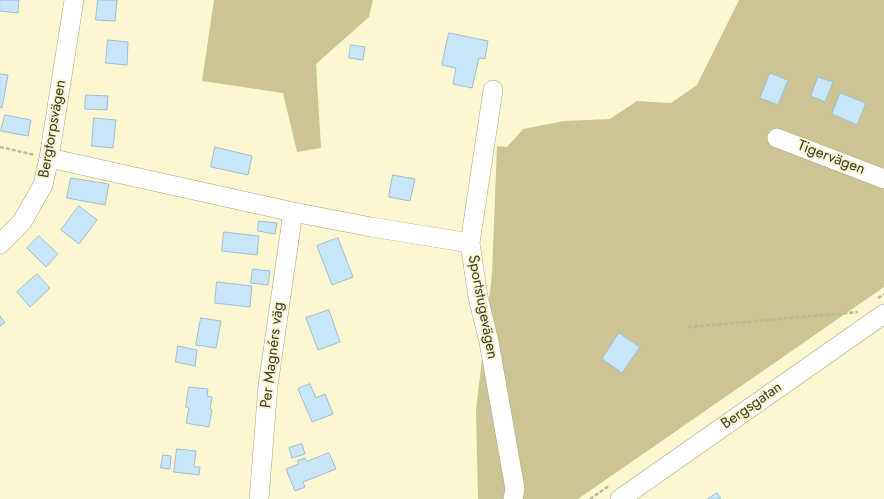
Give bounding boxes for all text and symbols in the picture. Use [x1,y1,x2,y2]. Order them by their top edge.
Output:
street label: Bergtorpsvägen [36,79,70,179]
street label: Tigervägen [795,137,867,179]
street label: Sportstugevägen [463,254,501,360]
street label: Per Magnérs väg [258,301,288,409]
street label: Bergsgatan [718,379,786,433]

